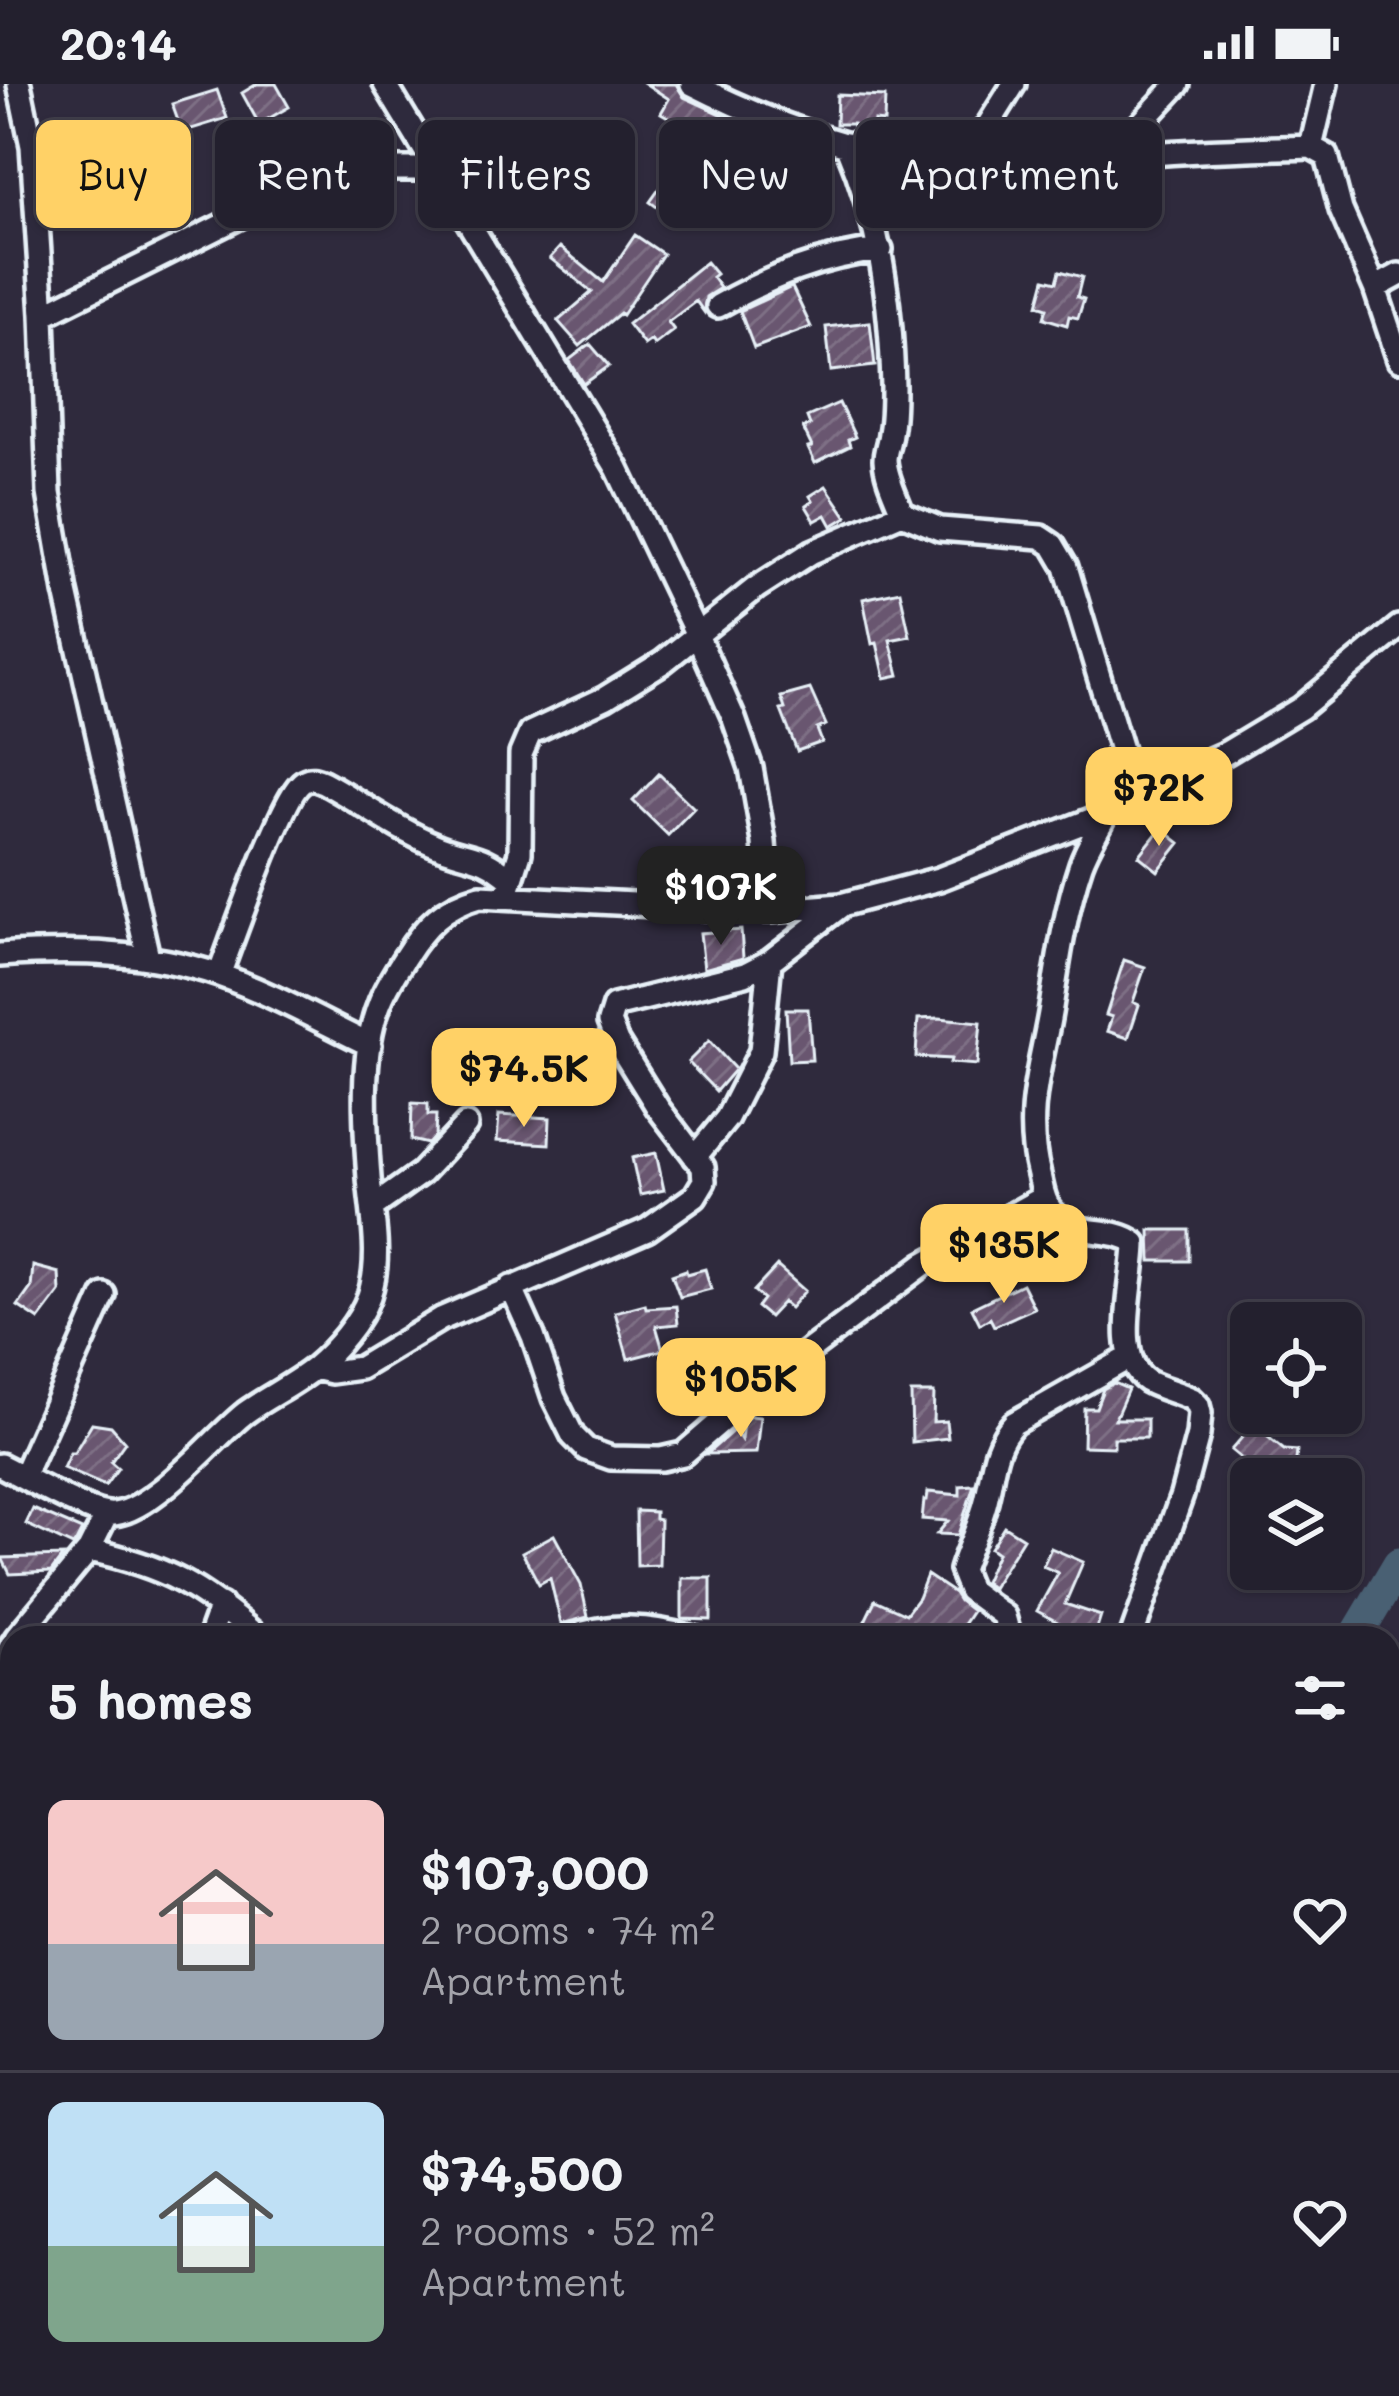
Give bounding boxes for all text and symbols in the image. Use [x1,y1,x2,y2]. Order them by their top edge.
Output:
text: 20:14 [60,13,177,71]
chip: Buy [36,120,191,228]
chip: Rent [215,120,394,228]
chip: Filters [418,120,635,228]
chip: New [659,120,832,228]
chip: Apartment [856,120,1162,228]
pin: $72K [1088,747,1230,849]
text: $72K [1112,760,1206,811]
pin: $107K [637,846,805,948]
text: $107K [664,859,778,910]
pin: $74.5K [426,1028,622,1130]
text: $74.5K [458,1041,590,1092]
pin: $135K [920,1204,1088,1306]
text: $135K [947,1217,1061,1268]
map controls [1230,1302,1362,1590]
button: locate [1230,1302,1362,1434]
pin: $105K [657,1338,825,1440]
text: $105K [684,1351,798,1402]
button: layers [1230,1458,1362,1590]
text: 5 homes [48,1665,253,1732]
icon: filters [1287,1665,1353,1731]
text: $107,000 [420,1836,649,1903]
icon: home [144,1848,288,1992]
icon: heart [1287,1887,1353,1953]
text: 2 rooms · 74 m² [420,1903,715,1954]
text: Apartment [420,1954,626,2005]
text: $74,500 [420,2137,623,2204]
icon: home [144,2150,288,2294]
icon: heart [1287,2189,1353,2255]
text: 2 rooms · 52 m² [420,2204,715,2255]
text: Apartment [420,2255,626,2306]

